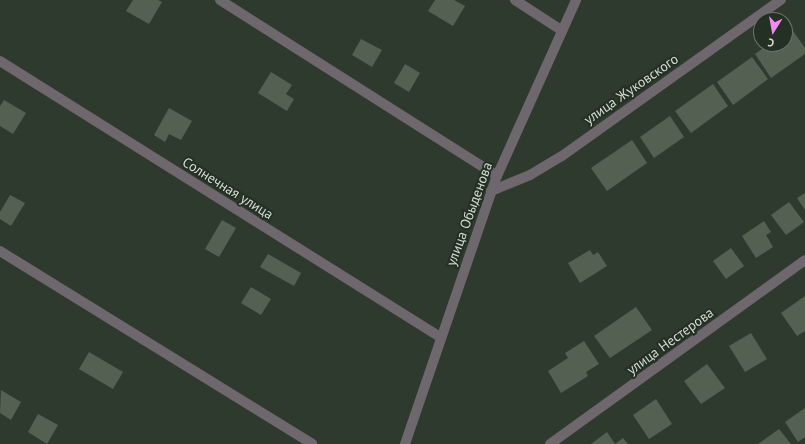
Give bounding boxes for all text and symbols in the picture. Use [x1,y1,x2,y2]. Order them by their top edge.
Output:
north arrow [753,12,793,52]
text: С [767,35,775,50]
street label: улица Жуковского [581,50,681,128]
street label: Солнечная улица [179,153,277,223]
street label: улица Обыденова [442,160,496,268]
street label: улица Нестерова [623,304,717,378]

